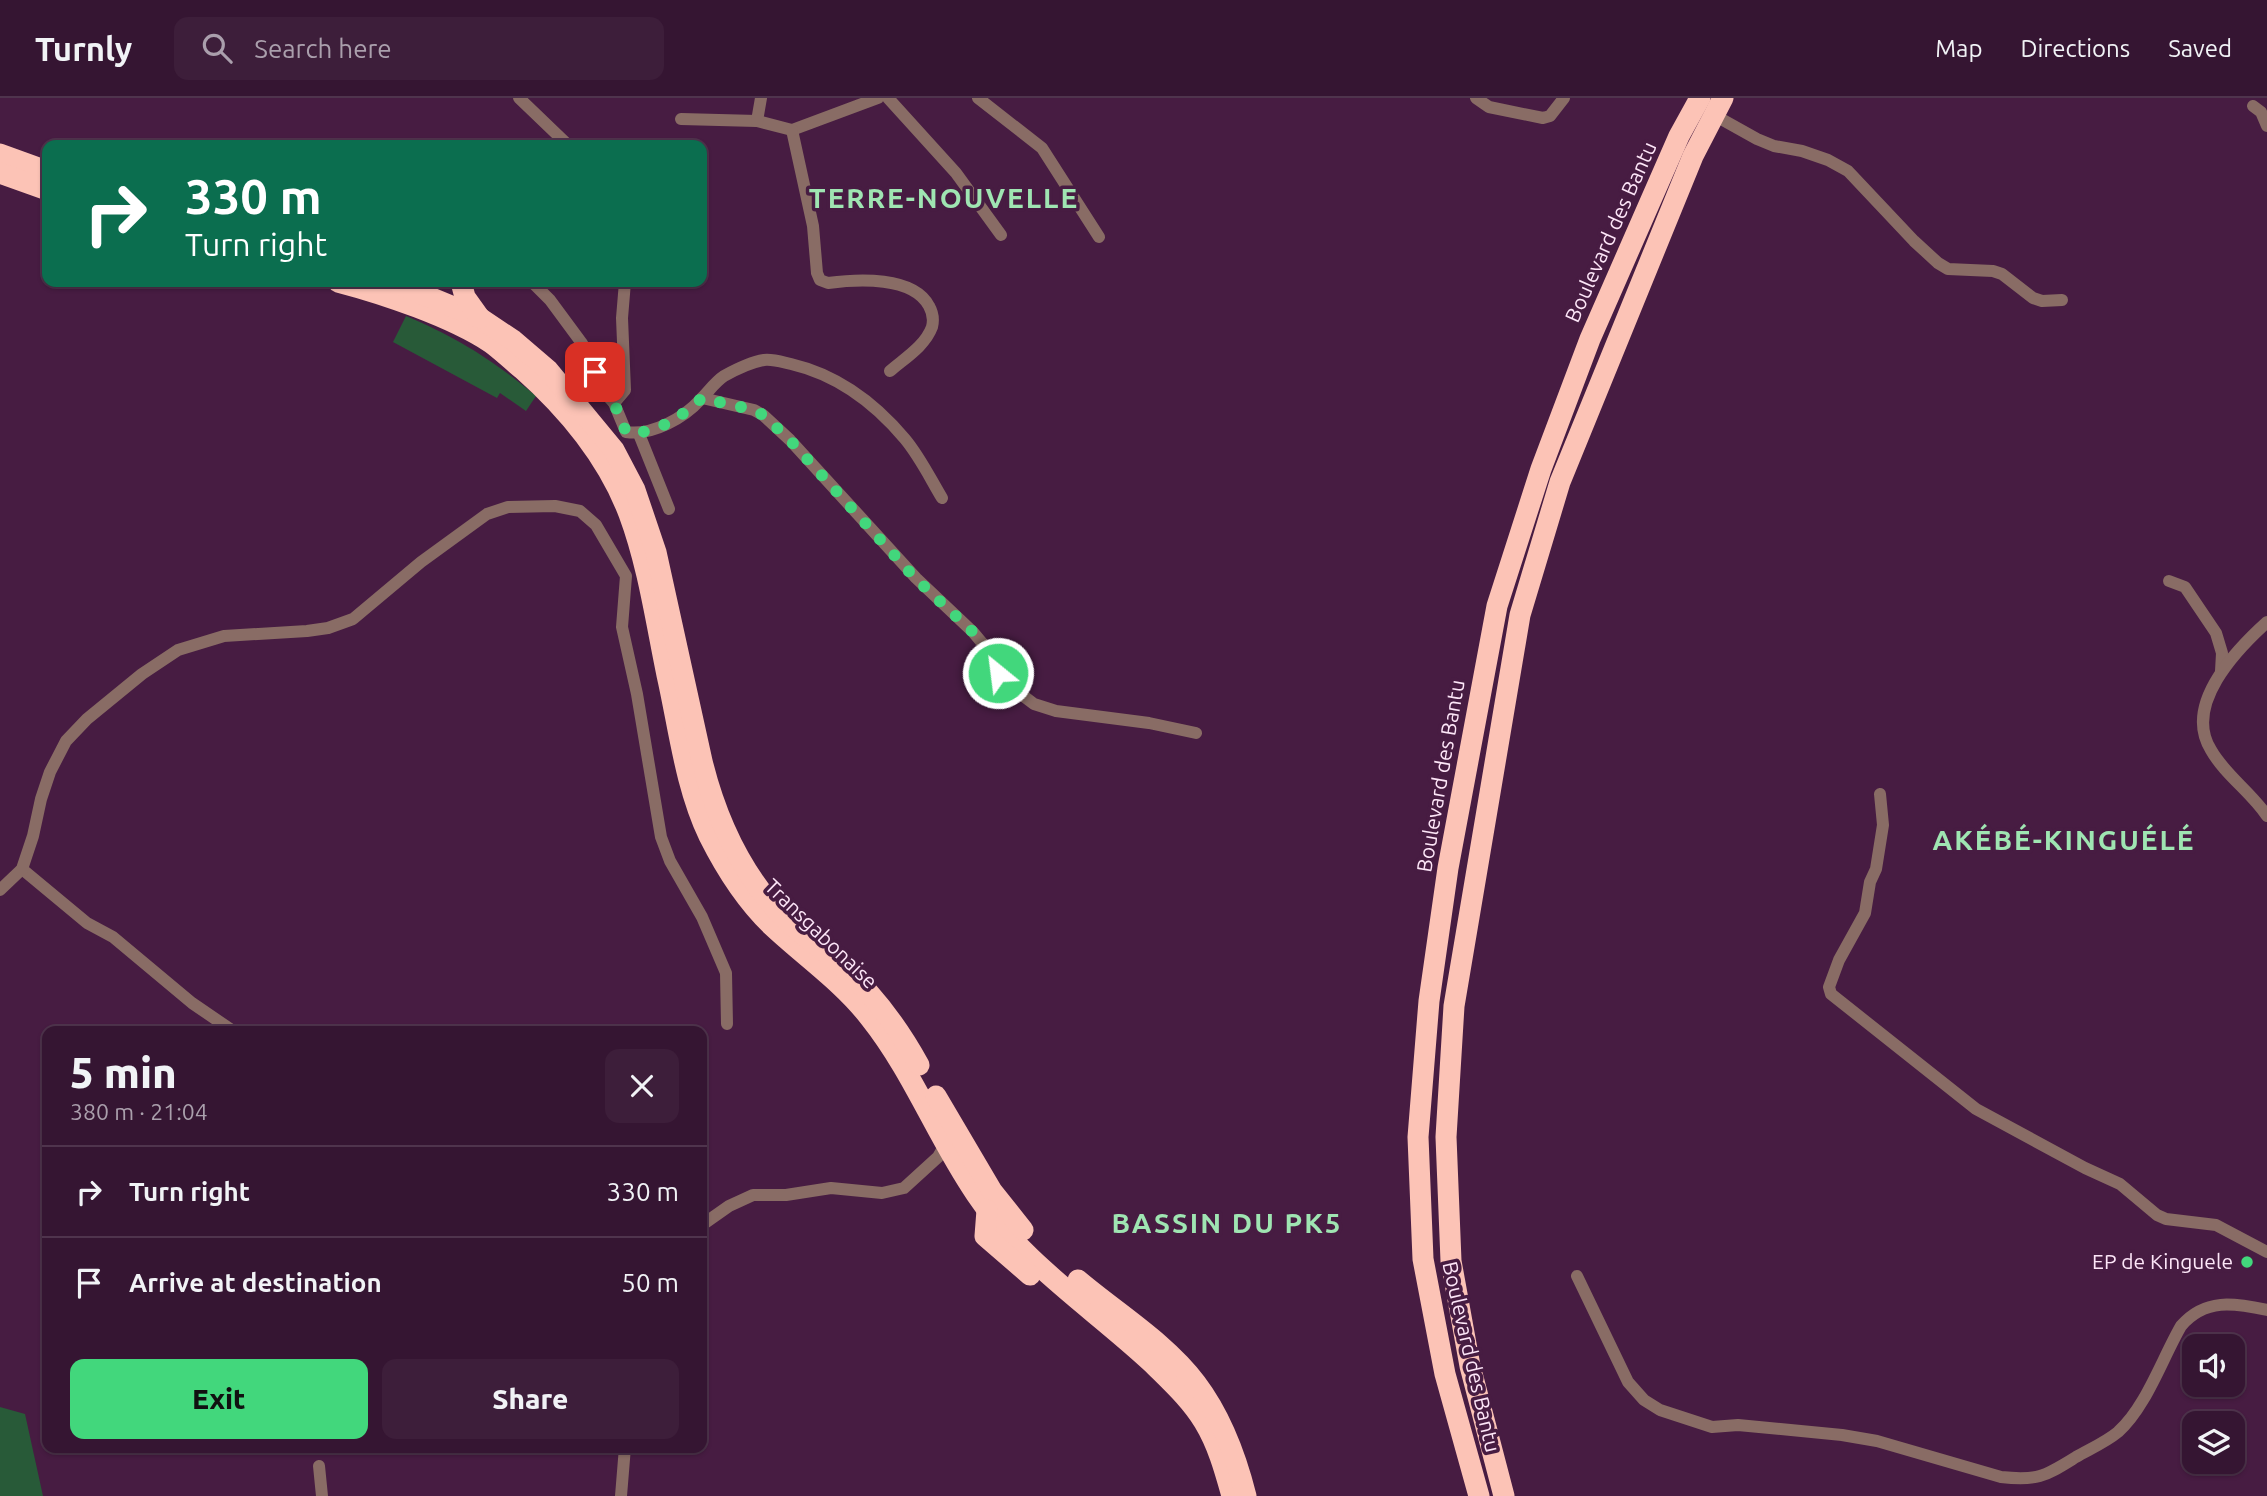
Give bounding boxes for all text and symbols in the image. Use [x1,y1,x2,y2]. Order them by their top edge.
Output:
search box [174,17,664,80]
icon: search [198,29,236,67]
text: Turnly [35,30,132,67]
text: Search here [254,34,392,63]
text: Map [1935,35,1982,62]
text: Directions [2020,35,2130,62]
text: Saved [2168,35,2232,62]
street label: Boulevard des Bantu [1559,138,1661,326]
icon: right [70,168,161,259]
text: 330 m [185,168,322,223]
district label: TERRE-NOUVELLE [809,182,1079,213]
text: Turn right [185,226,327,262]
pin [565,342,625,402]
icon: arrive [576,353,614,391]
position arrow [961,636,1035,710]
street label: Boulevard des Bantu [1411,678,1469,874]
district label: AKÉBÉ-KINGUÉLÉ [1932,823,2196,855]
street label: Transgabonaise [761,874,883,993]
text: 5 min [70,1049,177,1096]
button: close [605,1049,679,1123]
text: 380 m · 21:04 [70,1099,208,1124]
icon: right [70,1173,108,1211]
text: Turn right [129,1177,250,1206]
text: 330 m [607,1177,679,1206]
district label: BASSIN DU PK5 [1111,1207,1343,1238]
place label: EP de Kinguele [2092,1249,2233,1273]
marker: EP de Kinguele [2239,1254,2255,1270]
street label: Boulevard des Bantu [1438,1259,1506,1454]
icon: arrive [70,1264,108,1302]
text: Arrive at destination [129,1268,382,1297]
text: 50 m [621,1268,679,1297]
map controls [2182,1334,2245,1474]
button: sound [2182,1334,2245,1397]
button: Exit [70,1359,368,1439]
button: Share [382,1359,679,1439]
button: layers [2182,1411,2245,1474]

